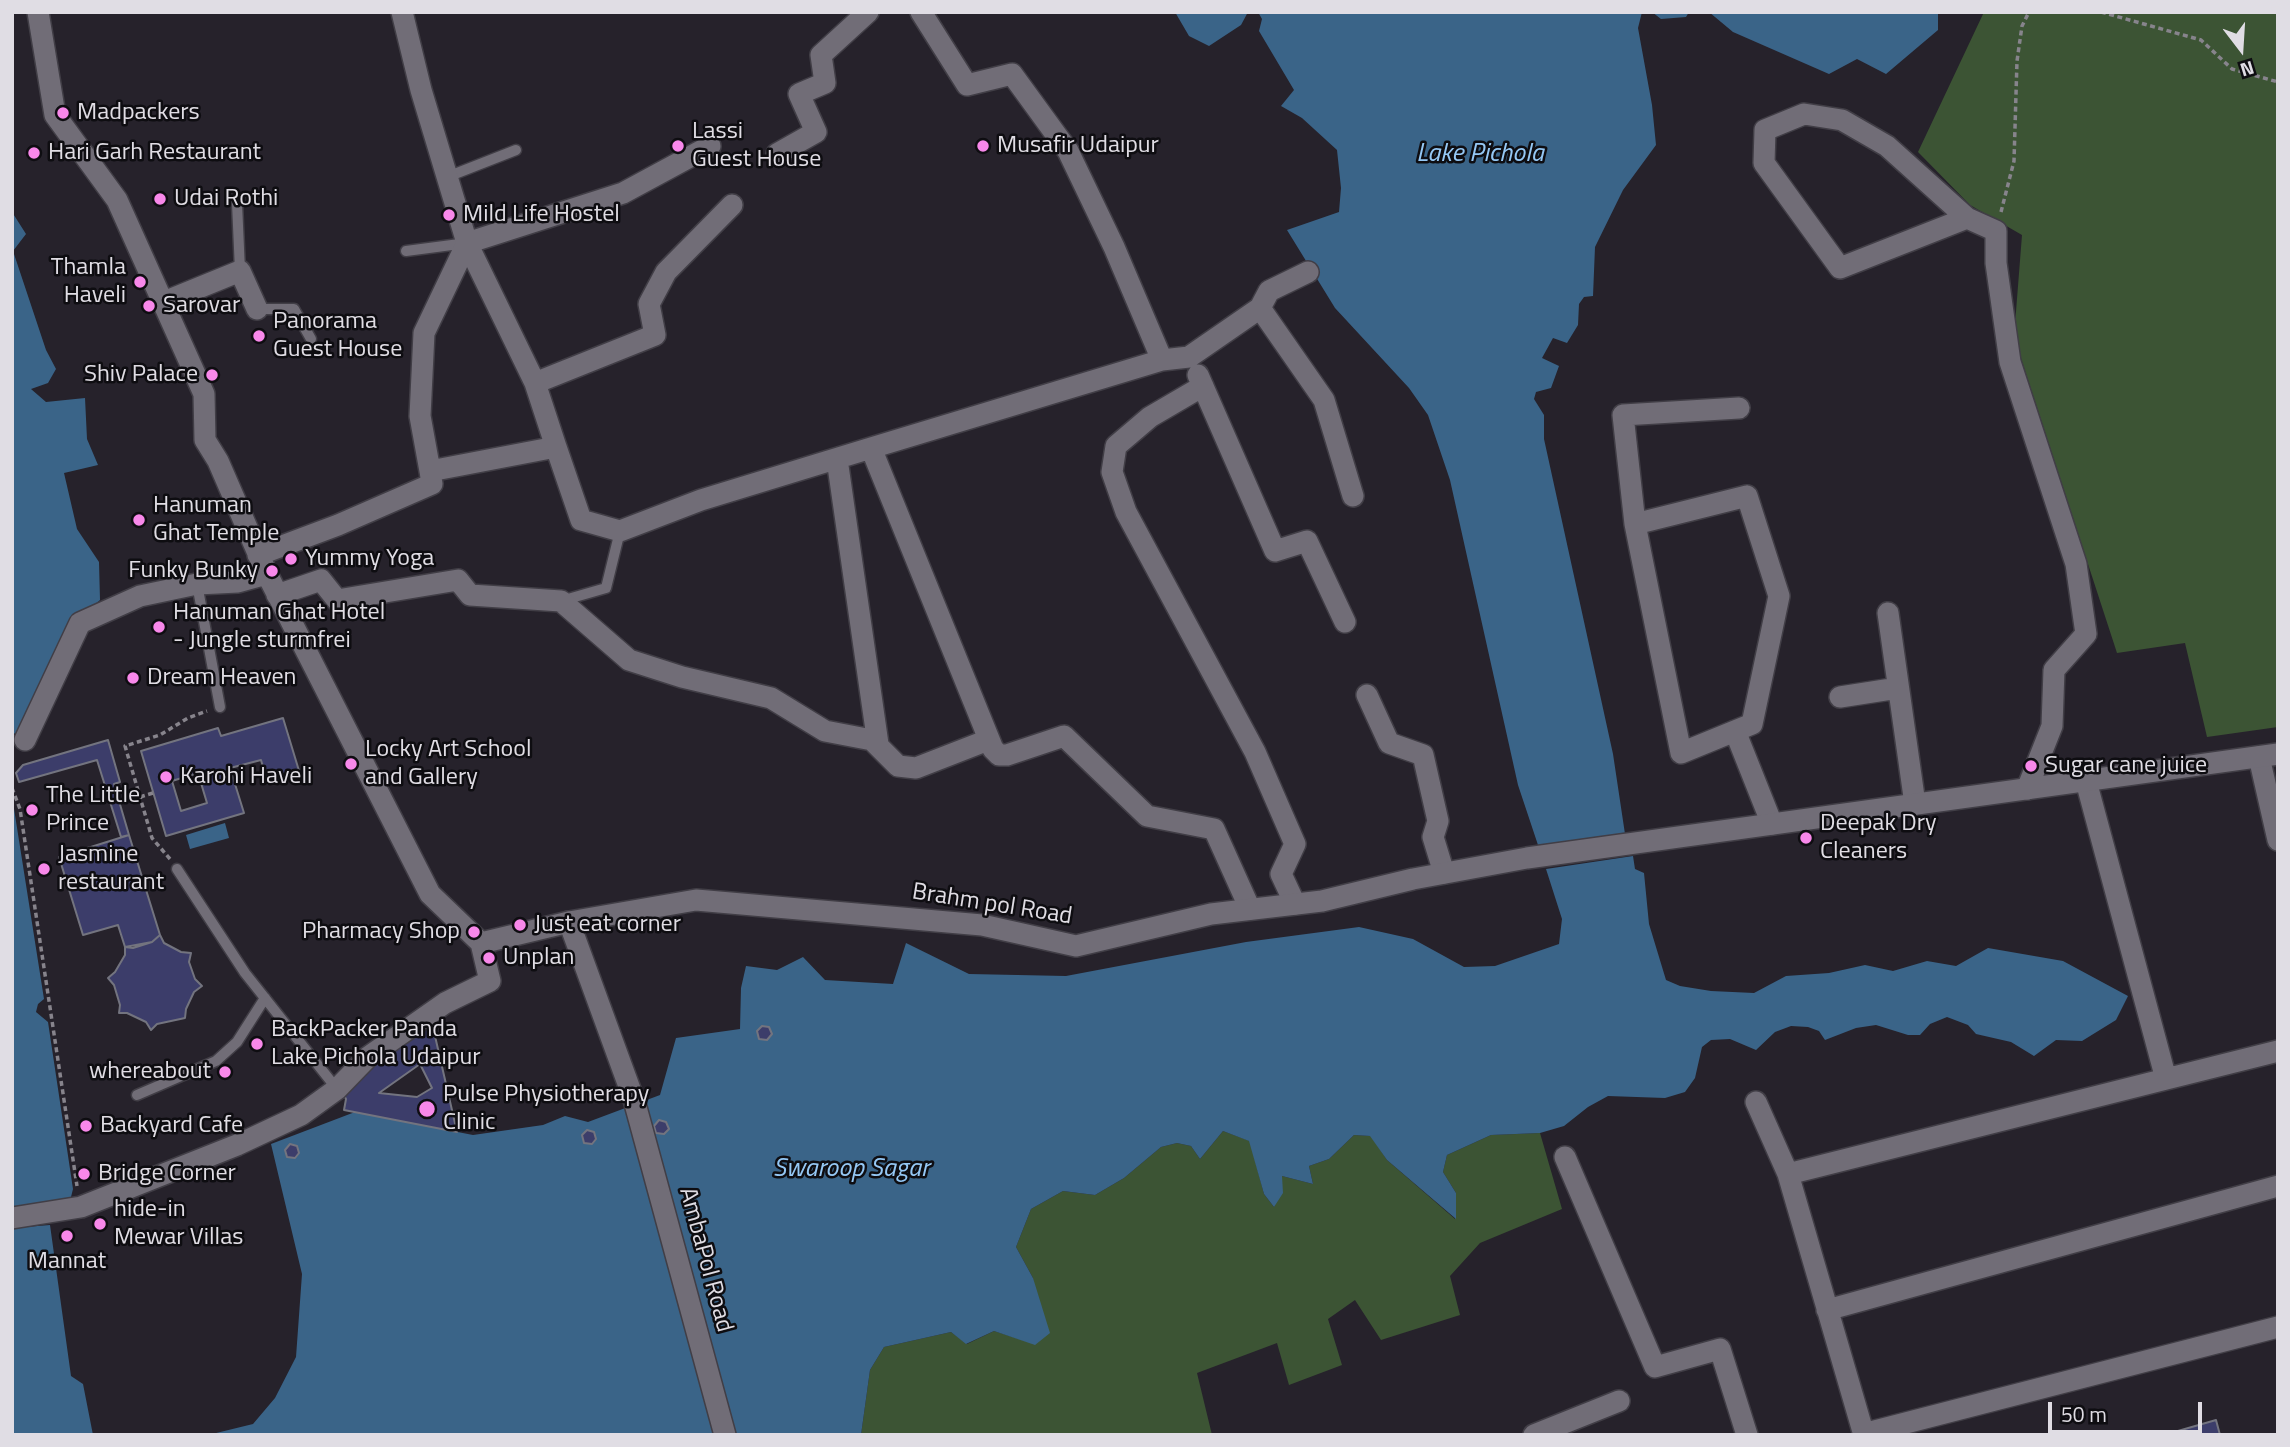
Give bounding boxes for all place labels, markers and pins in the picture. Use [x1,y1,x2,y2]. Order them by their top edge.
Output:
place label: Madpackers [77,99,200,127]
marker: Madpackers [55,105,71,121]
place label: Lassi Guest House [692,118,821,174]
place label: Musafir Udaipur [997,132,1159,160]
marker: Lassi Guest House [670,138,686,154]
marker: Musafir Udaipur [975,138,991,154]
place label: Hari Garh Restaurant [48,139,261,167]
marker: Hari Garh Restaurant [26,145,42,161]
place label: Udai Rothi [174,185,278,213]
marker: Udai Rothi [152,191,168,207]
place label: Mild Life Hostel [463,201,620,229]
marker: Mild Life Hostel [441,207,457,223]
place label: Thamla Haveli [51,254,126,310]
marker: Thamla Haveli [132,274,148,290]
place label: Sarovar [163,292,240,320]
marker: Sarovar [141,298,157,314]
place label: Panorama Guest House [273,308,402,364]
marker: Panorama Guest House [251,328,267,344]
place label: Shiv Palace [84,361,198,389]
marker: Shiv Palace [204,367,220,383]
place label: Hanuman Ghat Temple [153,492,279,548]
marker: Hanuman Ghat Temple [131,512,147,528]
place label: Yummy Yoga [305,545,434,573]
marker: Yummy Yoga [283,551,299,567]
place label: Funky Bunky [128,557,258,585]
marker: Funky Bunky [264,563,280,579]
place label: Hanuman Ghat Hotel - Jungle sturmfrei [173,599,385,655]
marker: Hanuman Ghat Hotel - Jungle sturmfrei [151,619,167,635]
place label: Dream Heaven [147,664,296,692]
marker: Dream Heaven [125,670,141,686]
place label: Locky Art School and Gallery [365,736,531,792]
place label: Sugar cane juice [2045,752,2207,780]
marker: Locky Art School and Gallery [343,756,359,772]
marker: Sugar cane juice [2023,758,2039,774]
place label: Karohi Haveli [180,763,312,791]
marker: Karohi Haveli [158,769,174,785]
place label: The Little Prince [46,782,140,838]
marker: The Little Prince [24,802,40,818]
place label: Deepak Dry Cleaners [1820,810,1937,866]
marker: Deepak Dry Cleaners [1798,830,1814,846]
place label: Jasmine restaurant [58,841,164,897]
marker: Jasmine restaurant [36,861,52,877]
place label: Just eat corner [534,911,681,939]
marker: Just eat corner [512,917,528,933]
place label: Pharmacy Shop [302,918,460,946]
marker: Pharmacy Shop [466,924,482,940]
place label: Unplan [503,944,574,972]
marker: Unplan [481,950,497,966]
place label: BackPacker Panda Lake Pichola Udaipur [271,1016,480,1072]
marker: BackPacker Panda Lake Pichola Udaipur [249,1036,265,1052]
place label: whereabout [89,1058,211,1086]
marker: whereabout [217,1064,233,1080]
place label: Pulse Physiotherapy Clinic [443,1081,649,1137]
marker: Pulse Physiotherapy Clinic [417,1099,437,1119]
place label: Backyard Cafe [100,1112,243,1140]
marker: Backyard Cafe [78,1118,94,1134]
place label: Bridge Corner [98,1160,236,1188]
marker: Bridge Corner [76,1166,92,1182]
place label: hide-in Mewar Villas [114,1196,243,1252]
marker: hide-in Mewar Villas [92,1216,108,1232]
marker: Mannat [59,1228,75,1244]
place label: Mannat [28,1248,106,1276]

